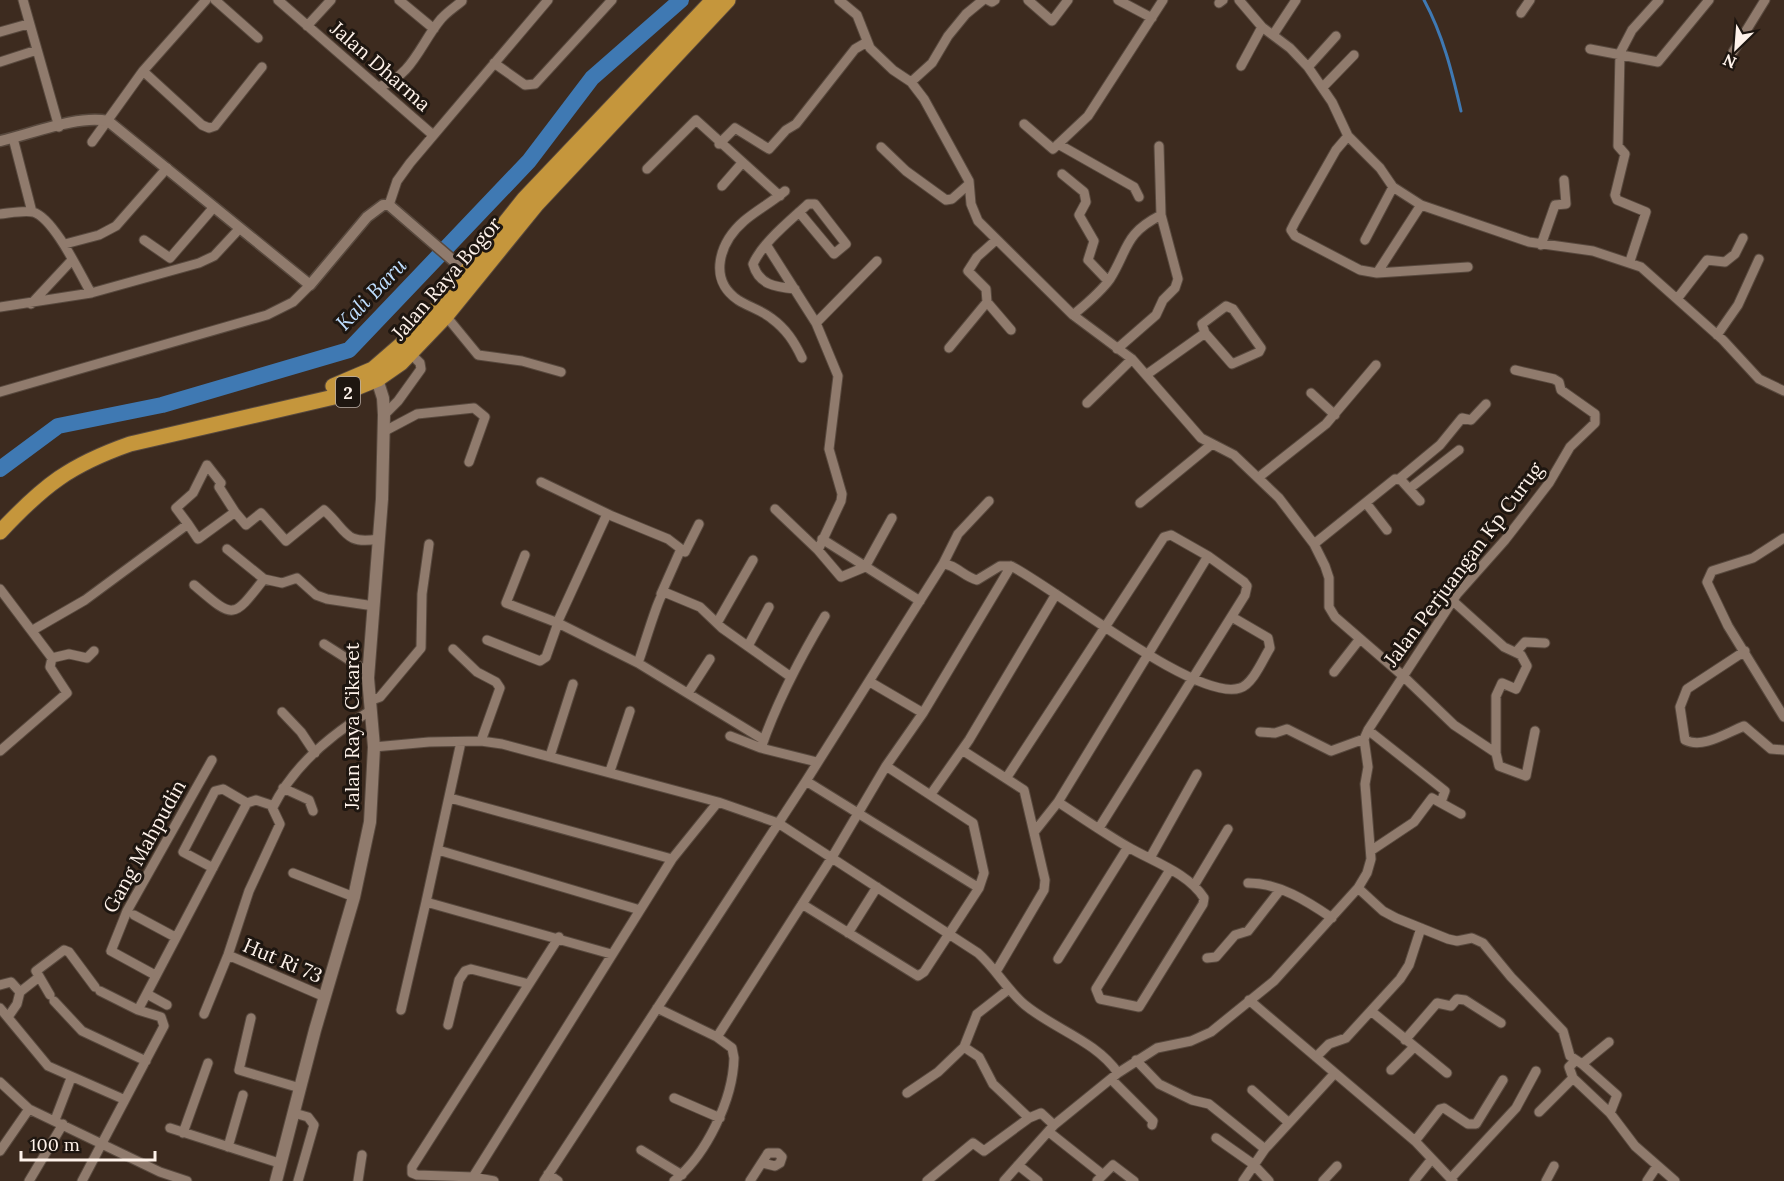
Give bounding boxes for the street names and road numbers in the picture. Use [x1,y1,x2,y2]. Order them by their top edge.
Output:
street label: Jalan Dharma [325,15,436,116]
street label: Jalan Raya Bogor [385,211,506,345]
road number: 2 [336,377,360,407]
street label: Jalan Perjuangan Kp Curug [1378,456,1548,672]
street label: Jalan Raya Cikaret [339,642,364,811]
street label: Gang Mahpudin [97,775,191,917]
street label: Hut Ri 73 [239,932,327,988]

